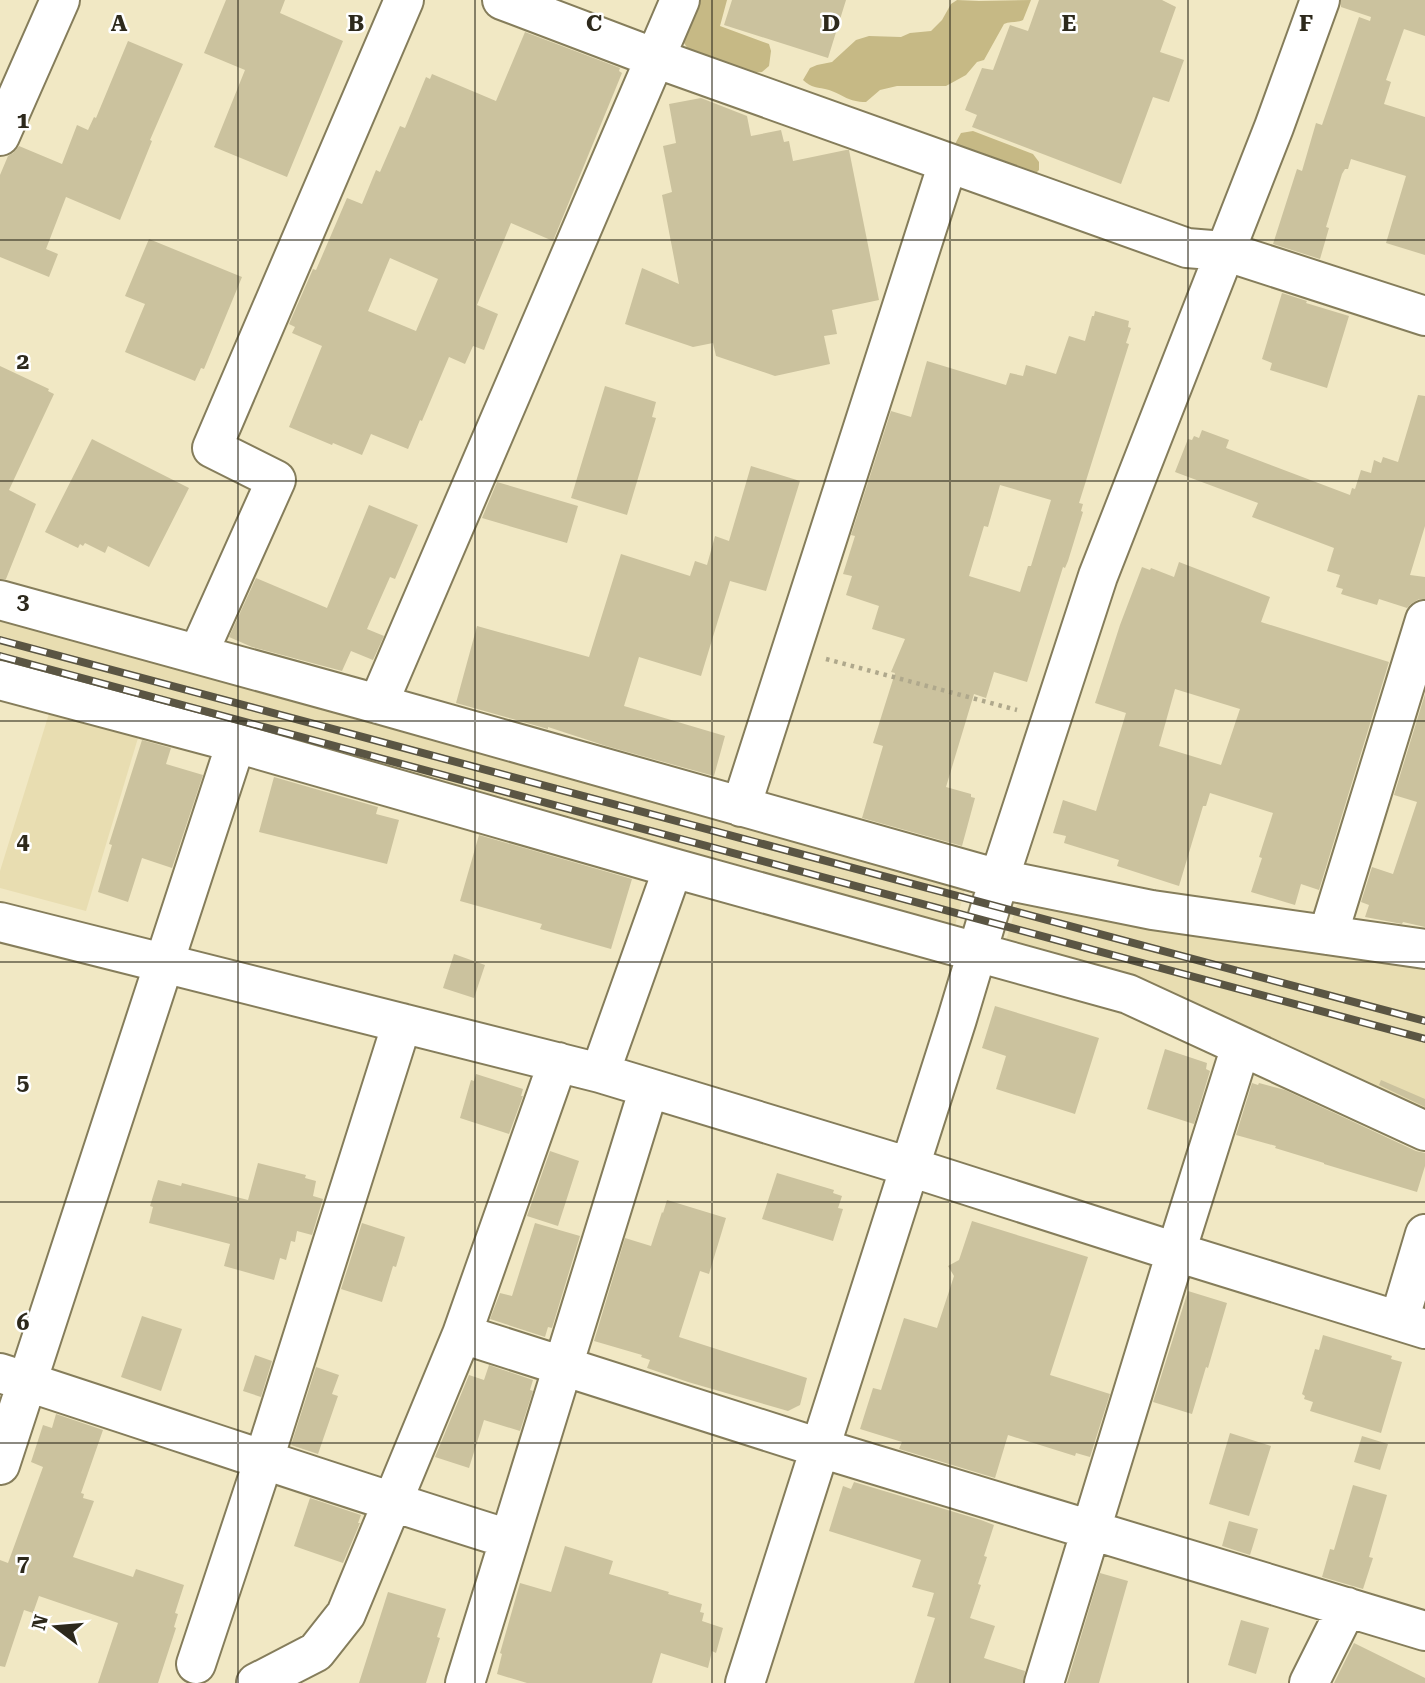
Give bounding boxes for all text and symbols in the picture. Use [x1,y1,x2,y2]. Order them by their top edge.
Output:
text: A [111,10,128,37]
text: B [348,10,364,37]
text: C [586,10,602,37]
text: D [822,10,840,37]
text: E [1062,10,1076,37]
text: F [1299,10,1313,37]
text: 1 [17,107,30,134]
text: 2 [17,348,29,375]
text: 3 [17,588,30,615]
text: 4 [17,828,30,855]
text: 5 [17,1069,30,1096]
text: 6 [17,1309,30,1336]
text: 7 [17,1550,30,1577]
north arrow [21,1592,91,1662]
text: N [27,1612,53,1633]

